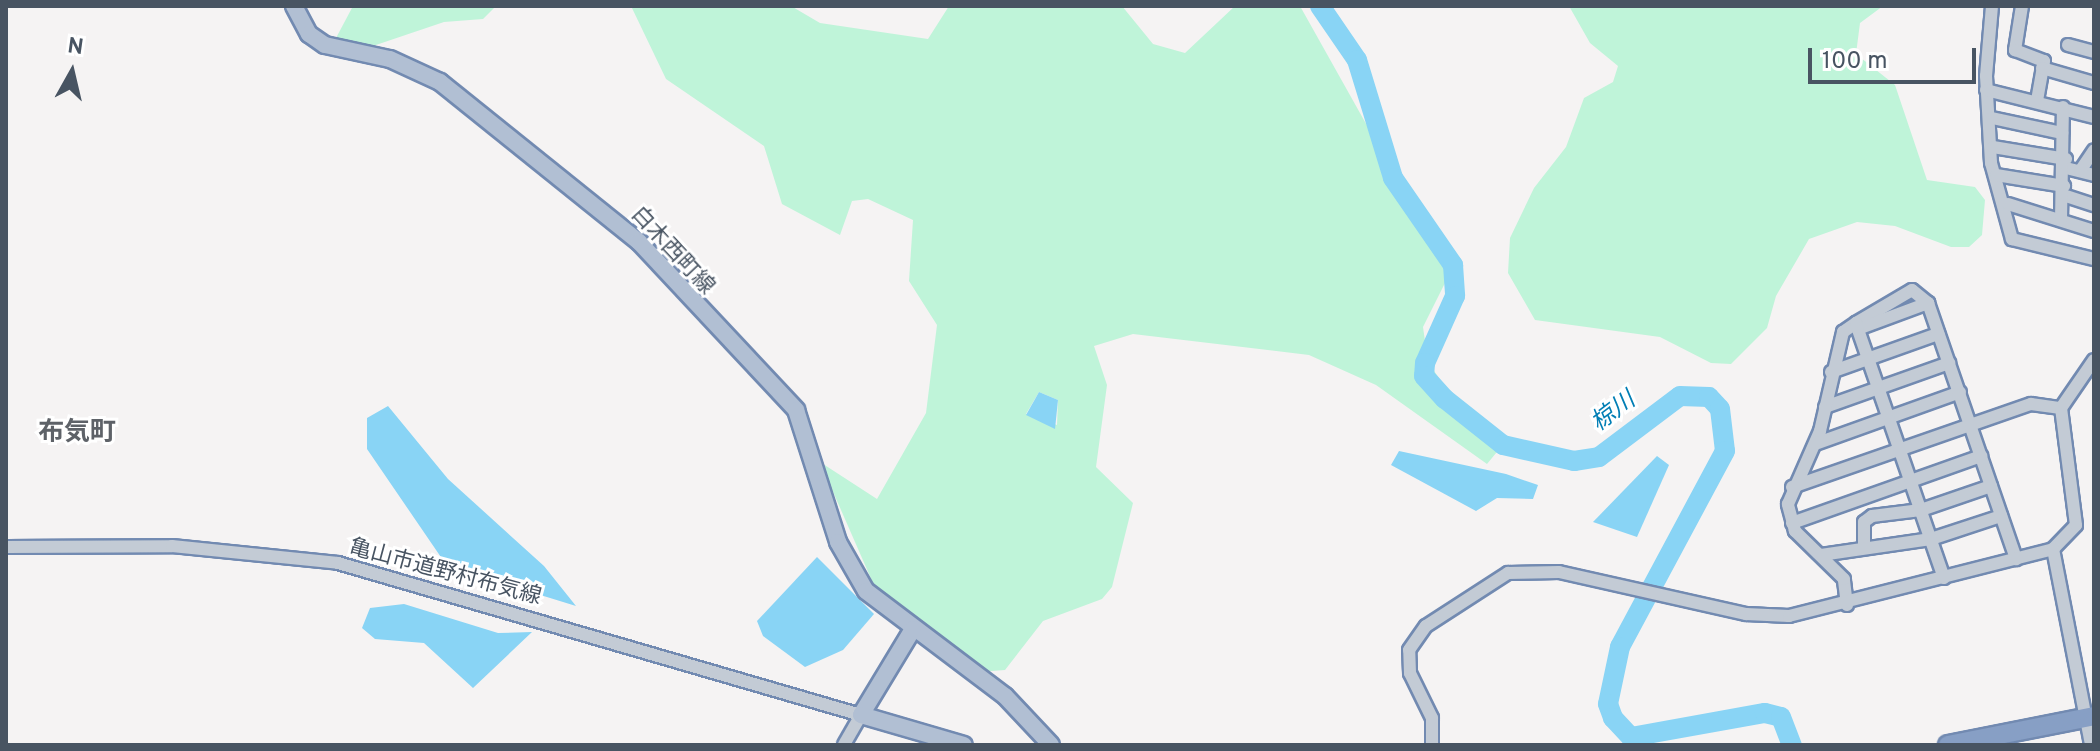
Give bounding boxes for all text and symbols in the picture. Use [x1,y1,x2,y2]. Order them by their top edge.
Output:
north arrow [32,32,112,112]
scale bar [1812,32,1980,82]
text: N [66,33,85,62]
text: 100 m [1822,47,1888,77]
street label: 白木西町線 [625,202,719,300]
water label: 椋川 [1586,387,1642,439]
district label: 布気町 [38,418,116,450]
street label: 亀山市道野村布気線 [346,535,544,611]

